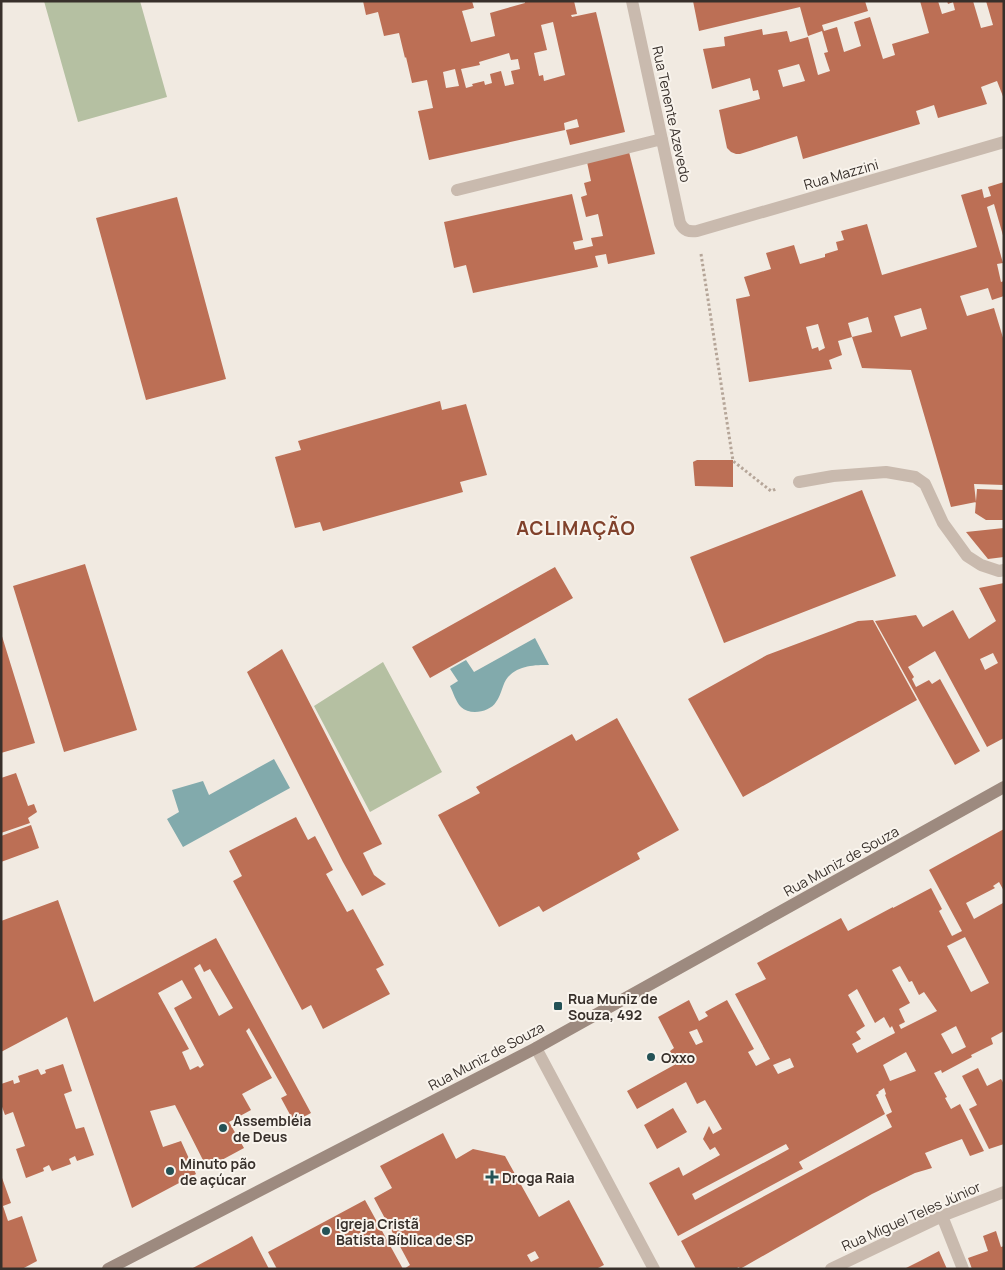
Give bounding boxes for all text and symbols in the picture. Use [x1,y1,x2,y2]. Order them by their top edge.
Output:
street label: Rua Tenente Azevedo [648,44,696,184]
street label: Rua Mazzini [801,154,881,194]
district label: ACLIMAÇÃO [516,515,636,541]
street label: Rua Muniz de Souza [780,821,902,901]
place label: Rua Muniz de Souza, 492 [568,989,658,1024]
marker: Rua Muniz de Souza, 492 [552,1000,564,1012]
street label: Rua Muniz de Souza [425,1017,547,1095]
place label: Oxxo [661,1048,695,1067]
marker: Oxxo [645,1051,657,1063]
place label: Assembléia de Deus [233,1111,311,1146]
marker: Assembléia de Deus [217,1122,229,1134]
place label: Minuto pão de açúcar [180,1154,256,1189]
marker: Minuto pão de açúcar [164,1165,176,1177]
place label: Droga Raia [502,1168,575,1187]
marker: Droga Raia [486,1171,498,1183]
street label: Rua Miguel Teles Júnior [838,1177,984,1255]
place label: Igreja Cristã Batista Bíblica de SP [336,1214,474,1249]
marker: Igreja Cristã Batista Bíblica de SP [320,1225,332,1237]

